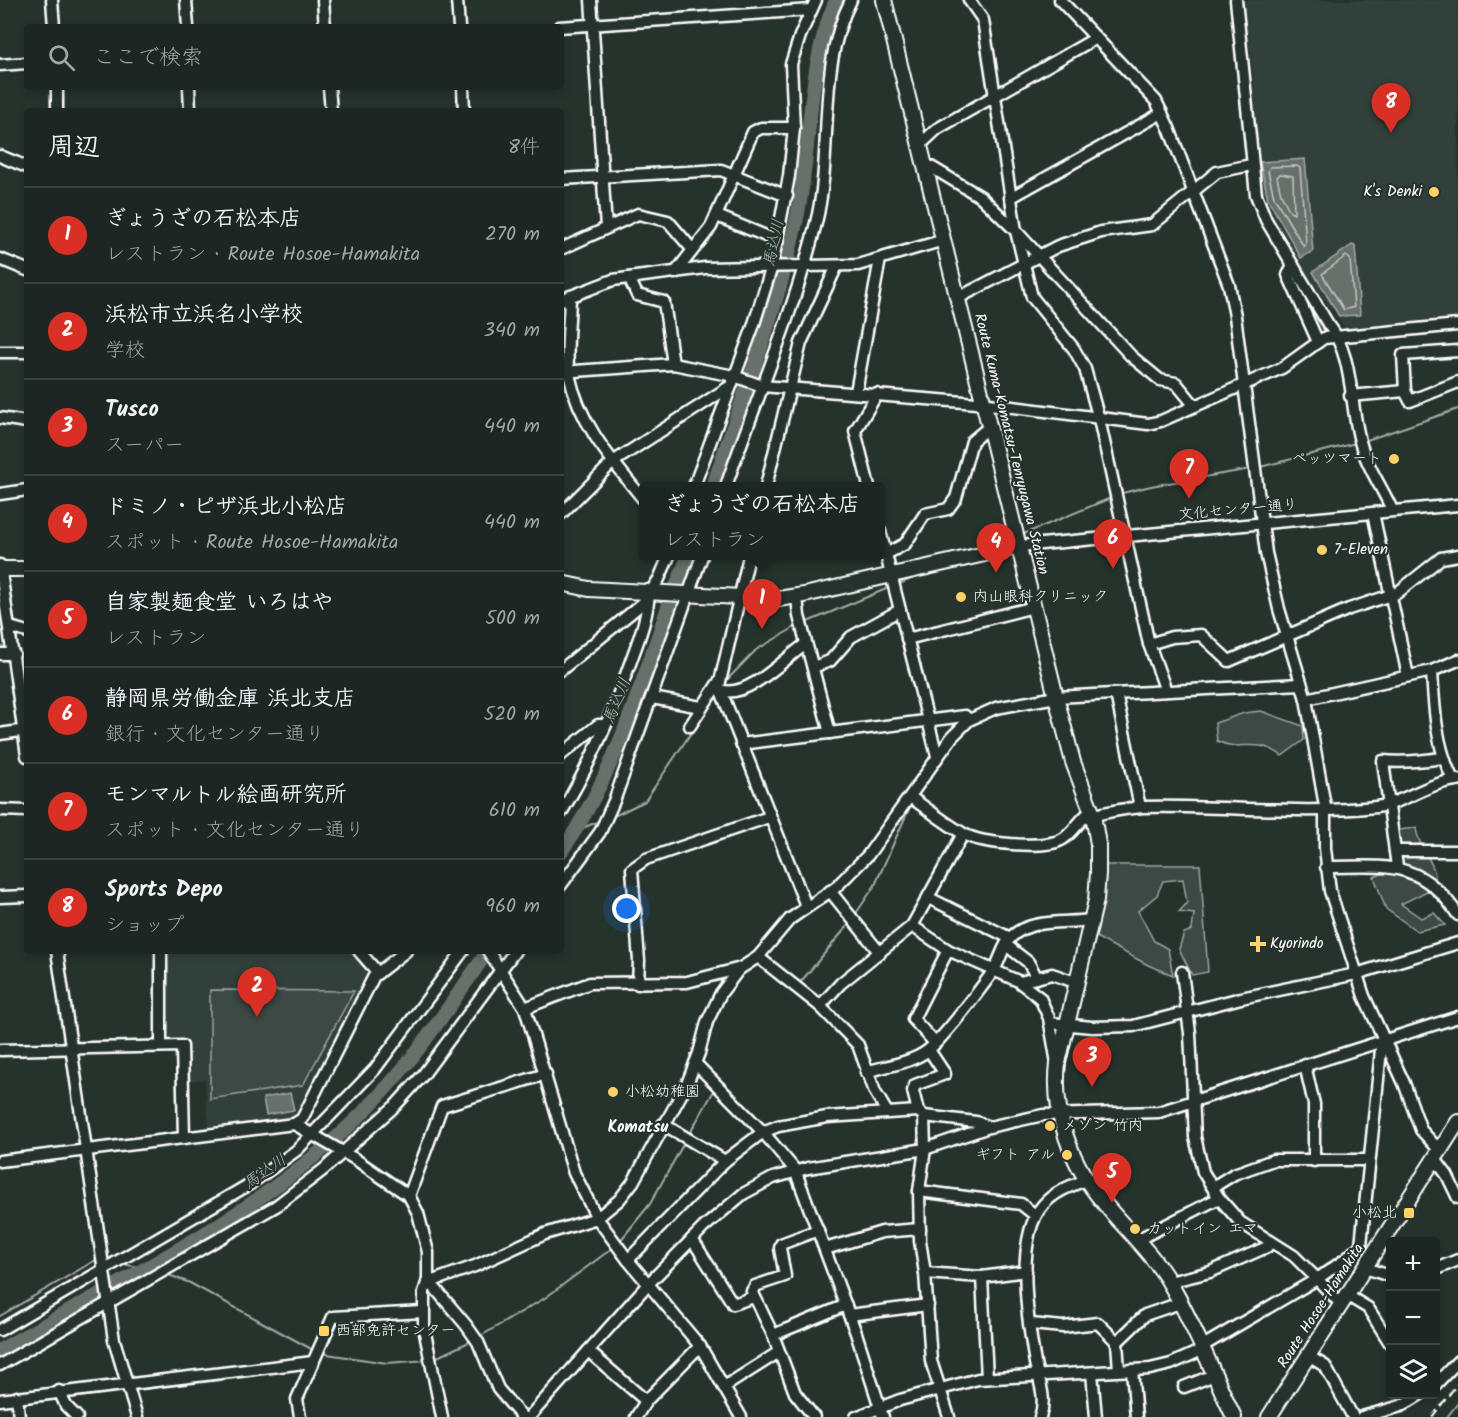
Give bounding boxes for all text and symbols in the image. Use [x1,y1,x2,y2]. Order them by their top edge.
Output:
search box [24,24,564,90]
icon: search [45,41,78,74]
text: ここで検索 [93,41,203,76]
pin: 8 [1372,84,1410,133]
text: 周辺 [48,127,100,169]
text: 8件 [508,132,540,164]
place label: K's Denki [1364,180,1423,204]
marker: K's Denki [1427,185,1441,199]
text: ぎょうざの石松本店 [105,202,301,237]
water label: 馬込川 [757,217,791,269]
text: 1 [64,219,71,251]
text: 270 m [485,219,540,251]
text: レストラン · Route Hosoe-Hamakita [105,239,420,271]
text: 浜松市立浜名小学校 [105,298,303,333]
street label: Route Kuma-Komatsu-Tenryugawa Station [967,311,1055,577]
text: 2 [62,315,73,347]
text: 340 m [484,315,540,347]
text: 学校 [105,335,145,367]
text: Tusco [105,393,159,428]
text: 3 [62,411,73,443]
text: 440 m [484,411,540,443]
text: スーパー [105,430,184,462]
place label: ペッツマート [1292,447,1382,471]
pin: 7 [1170,450,1208,499]
marker: ペッツマート [1387,452,1401,466]
popup [639,482,885,560]
text: ぎょうざの石松本店 [664,488,860,523]
text: ドミノ・ピザ浜北小松店 [105,490,347,525]
street label: 文化センター通り [1177,493,1299,527]
text: 4 [62,507,73,539]
text: 440 m [484,507,540,539]
pin: 6 [1094,520,1132,569]
pin: 4 [976,524,1016,573]
text: レストラン [664,525,765,557]
text: スポット · Route Hosoe-Hamakita [105,527,398,559]
place label: 7-Eleven [1334,538,1388,562]
marker: 7-Eleven [1315,543,1329,557]
pin: 1 [742,580,782,629]
place label: 内山眼科クリニック [973,585,1108,609]
text: 自家製麺食堂 いろはや [105,586,333,621]
marker: 内山眼科クリニック [954,590,968,604]
text: 5 [62,603,73,635]
text: 500 m [485,603,540,635]
text: レストラン [105,623,207,655]
water label: 馬込川 [596,674,638,728]
text: 静岡県労働金庫 浜北支店 [105,682,355,717]
text: 6 [62,699,73,731]
text: 520 m [484,699,540,731]
text: 銀行 · 文化センター通り [105,719,325,751]
text: モンマルトル絵画研究所 [105,778,347,813]
text: 7 [63,795,72,827]
text: 610 m [489,795,540,827]
text: スポット · 文化センター通り [105,815,365,847]
text: Sports Depo [105,873,223,908]
text: 8 [62,891,73,923]
text: 960 m [485,891,540,923]
your location [612,894,641,923]
text: ショップ [105,910,184,942]
place label: Kyorindo [1270,932,1324,956]
marker: Kyorindo [1251,937,1265,951]
pin: 2 [238,968,276,1017]
pin: 3 [1072,1038,1112,1087]
place label: 小松幼稚園 [625,1080,700,1104]
marker: 小松幼稚園 [606,1085,620,1099]
place label: メゾン 竹内 [1062,1114,1143,1138]
district label: Komatsu [608,1115,669,1140]
marker: メゾン 竹内 [1043,1119,1057,1133]
place label: ギフト アル [975,1143,1055,1167]
water label: 馬込川 [238,1148,292,1196]
marker: ギフト アル [1060,1148,1074,1162]
pin: 5 [1092,1154,1132,1203]
place label: 小松北 [1352,1201,1397,1225]
marker: 小松北 [1402,1206,1416,1220]
place label: カットイン エマ [1147,1217,1258,1241]
marker: カットイン エマ [1128,1222,1142,1236]
map controls [1386,1237,1440,1399]
button: + [1386,1237,1440,1291]
street label: Route Hosoe-Hamakita [1272,1239,1370,1373]
button: − [1386,1291,1440,1345]
place label: 西部免許センター [336,1319,455,1343]
marker: 西部免許センター [317,1324,331,1338]
button: layers [1386,1345,1440,1399]

